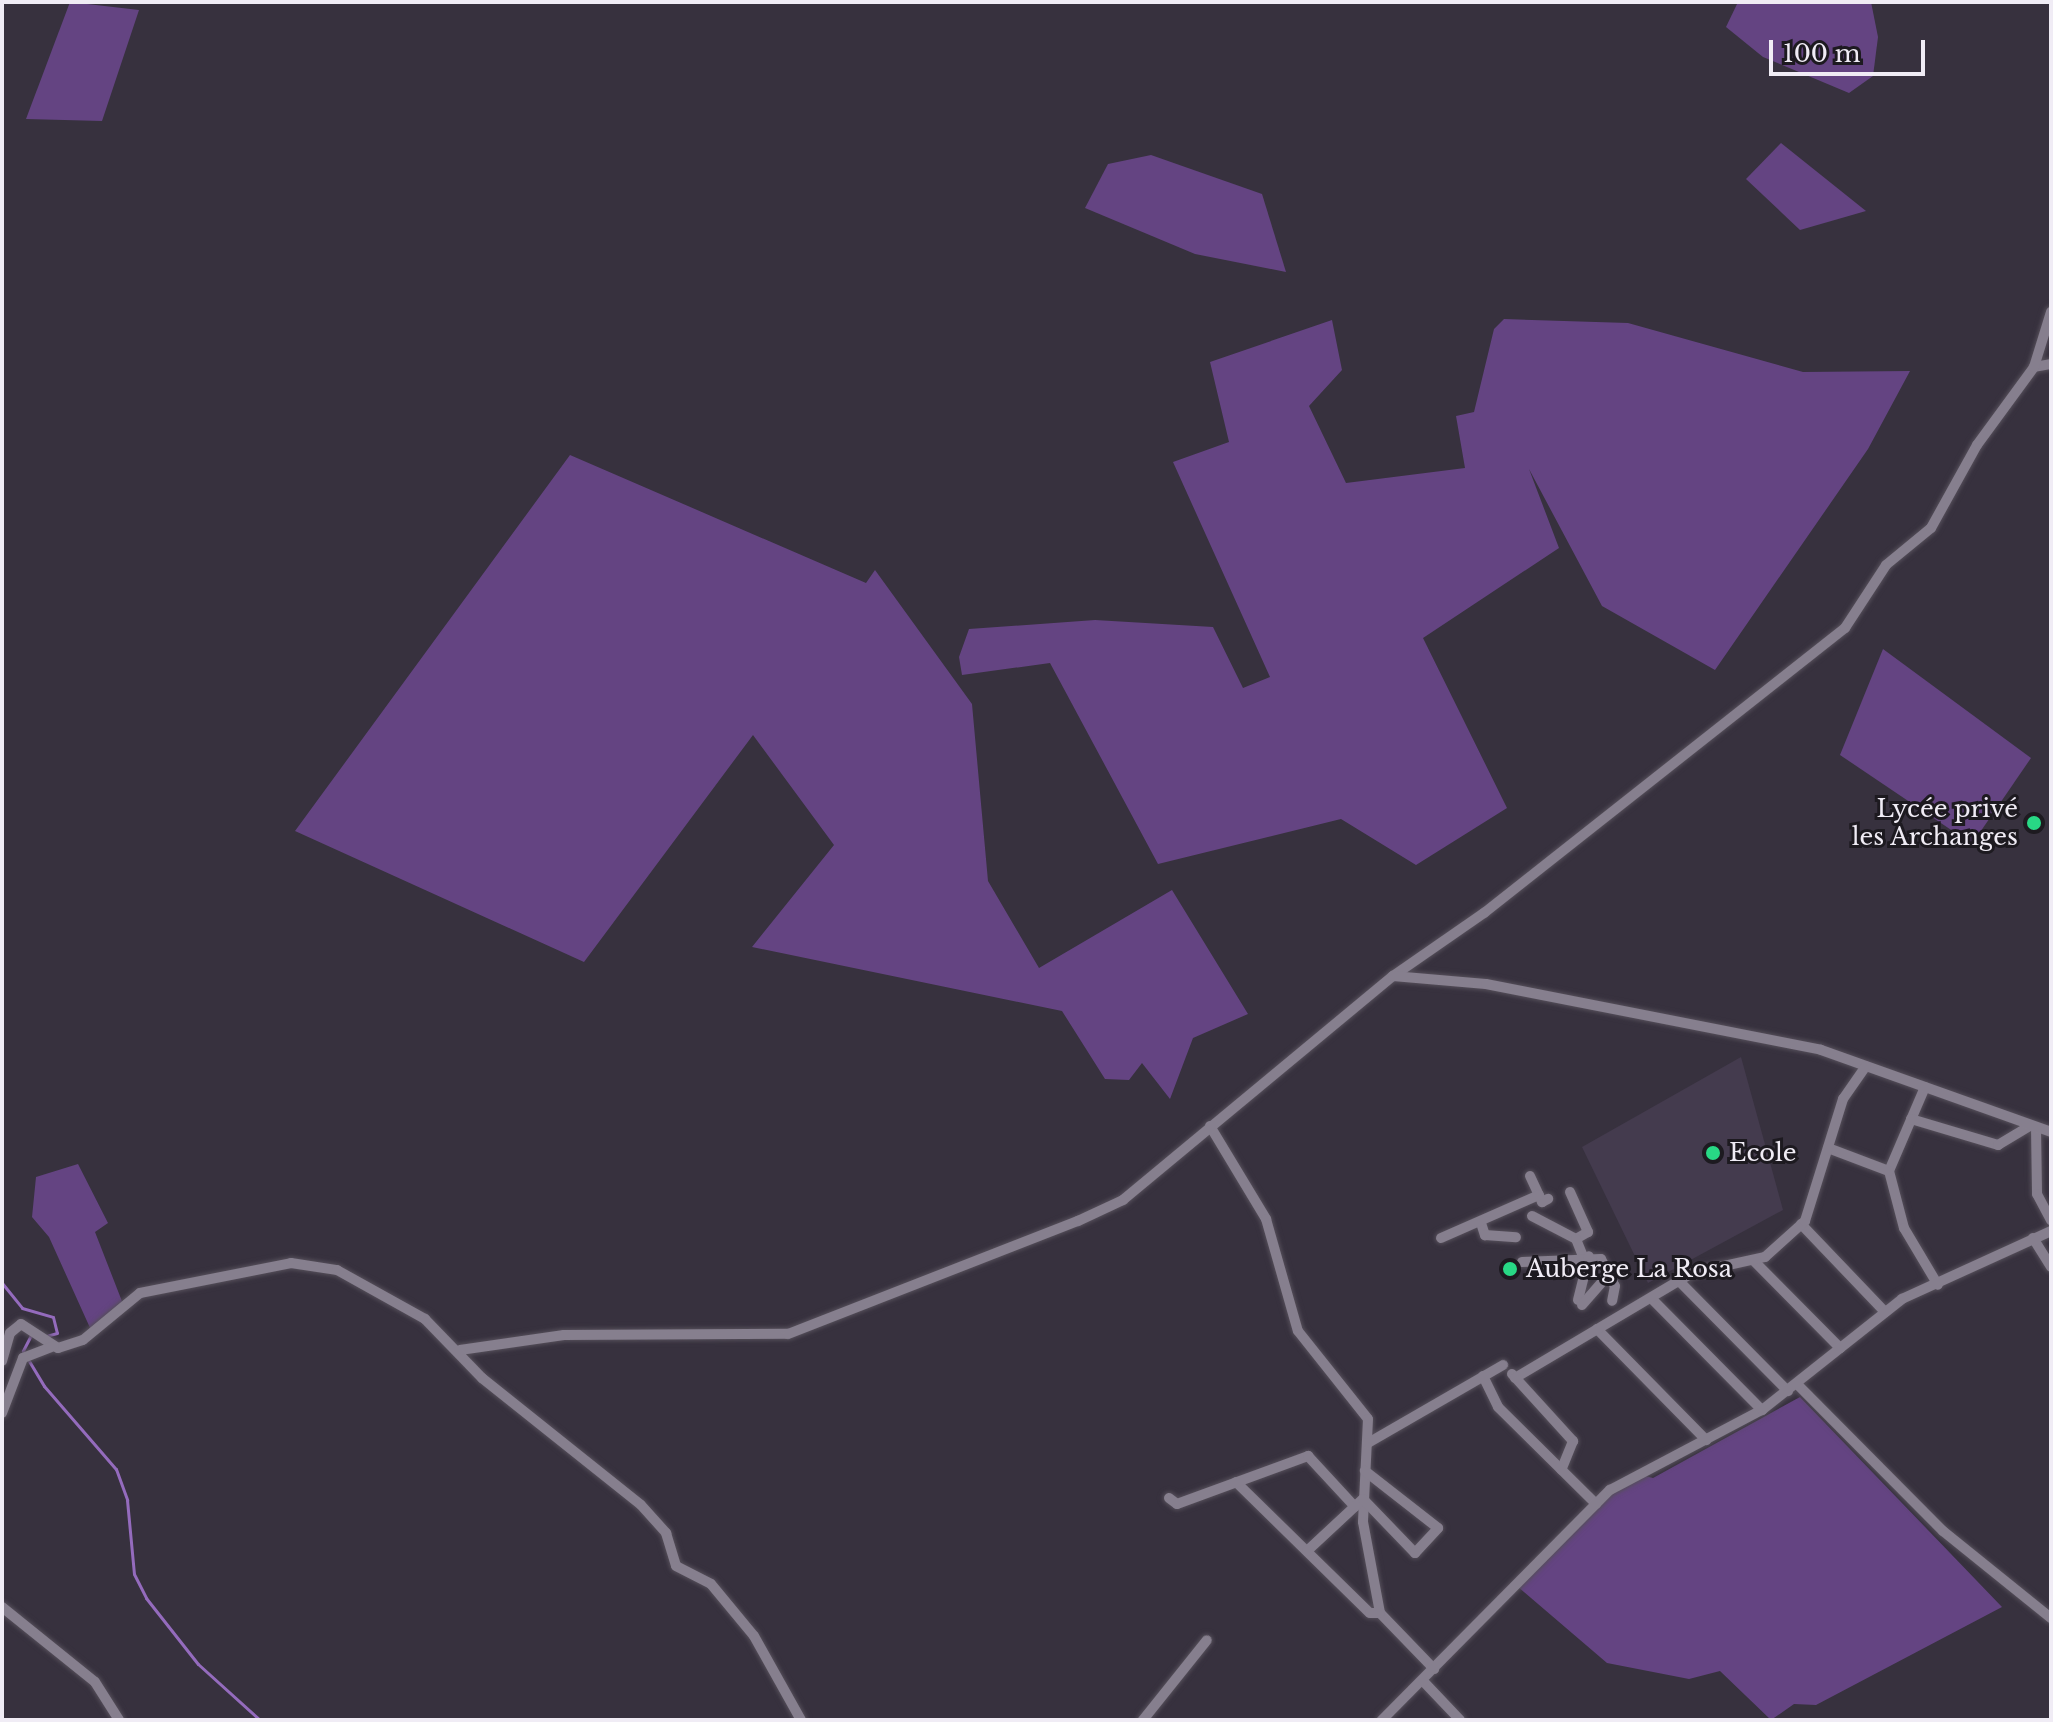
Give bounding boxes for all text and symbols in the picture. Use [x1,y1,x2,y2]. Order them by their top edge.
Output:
scale bar [1773,24,1929,74]
text: 100 m [1783,39,1861,68]
place label: Lycée privé les Archanges [1851,795,2018,851]
marker: Lycée privé les Archanges [2025,814,2043,832]
place label: Ecole [1729,1139,1797,1167]
marker: Ecole [1704,1144,1722,1162]
place label: Auberge La Rosa [1526,1255,1732,1283]
marker: Auberge La Rosa [1501,1260,1519,1278]

